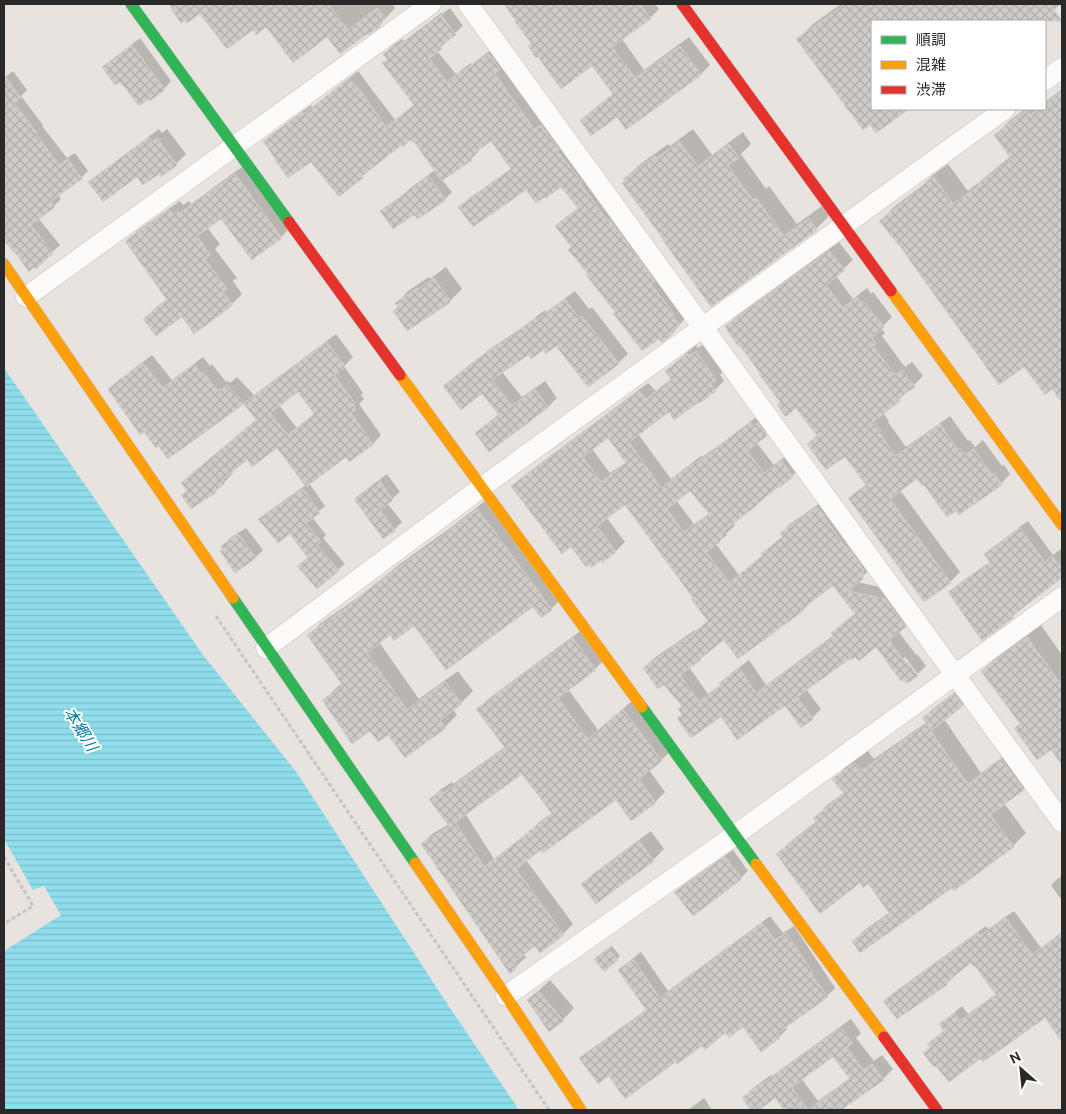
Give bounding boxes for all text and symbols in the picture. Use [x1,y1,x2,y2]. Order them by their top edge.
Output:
legend [871,20,1046,110]
text: 順調 [916,31,946,48]
text: 混雑 [916,56,946,73]
text: 渋滞 [916,81,946,98]
water label: 本郷川 [61,704,102,756]
north arrow [996,1044,1046,1094]
text: N [1007,1048,1023,1067]

